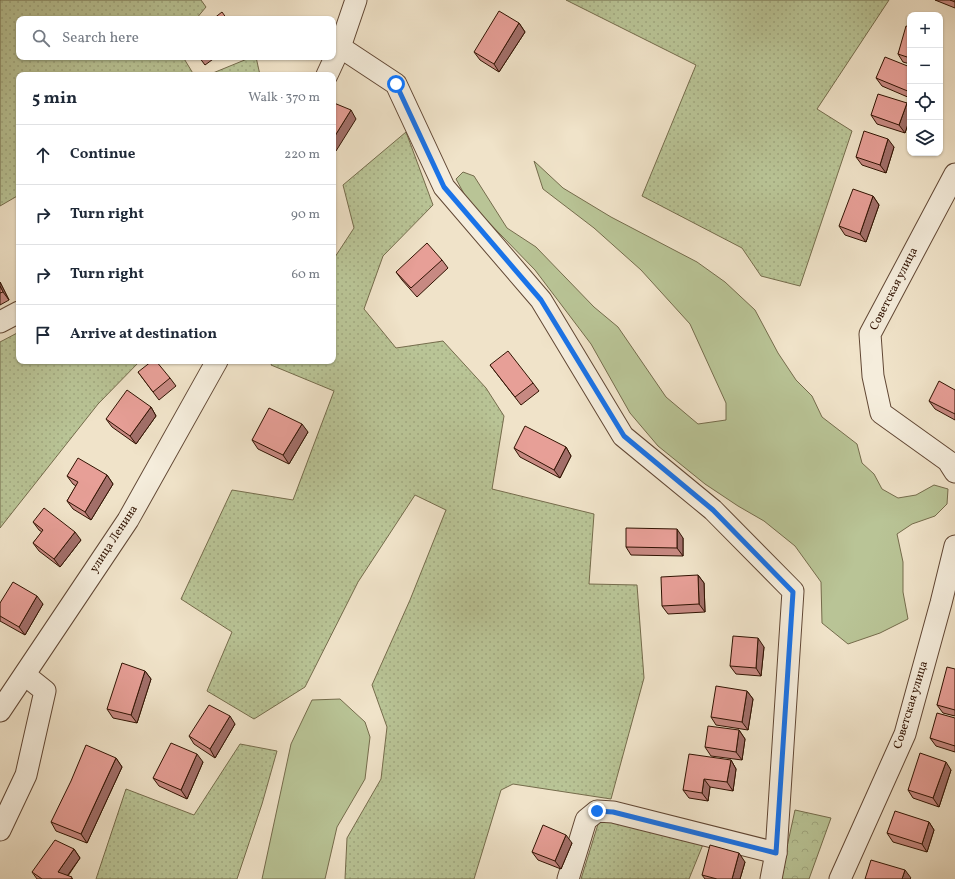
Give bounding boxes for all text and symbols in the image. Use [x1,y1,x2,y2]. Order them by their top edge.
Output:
map controls [907,12,943,156]
button: + [907,12,943,48]
search box [16,16,336,60]
icon: search [30,27,52,49]
text: Search here [62,28,139,49]
button: − [907,48,943,84]
route start [387,75,405,93]
button: locate [907,84,943,120]
text: 5 min [32,87,77,110]
text: Walk · 370 m [248,89,320,107]
button: layers [907,120,943,156]
icon: ahead [32,144,54,166]
text: Continue [70,144,135,165]
text: 220 m [284,146,320,164]
icon: right [32,204,54,226]
text: Turn right [70,204,144,225]
text: 90 m [291,206,320,224]
street label: Советская улица [866,245,922,333]
icon: right [32,264,54,286]
text: Turn right [70,264,144,285]
text: 60 m [292,266,320,284]
icon: arrive [32,324,54,346]
text: Arrive at destination [70,324,217,345]
street label: улица Ленина [86,502,142,576]
street label: Советская улица [890,659,932,751]
route end [588,802,606,820]

